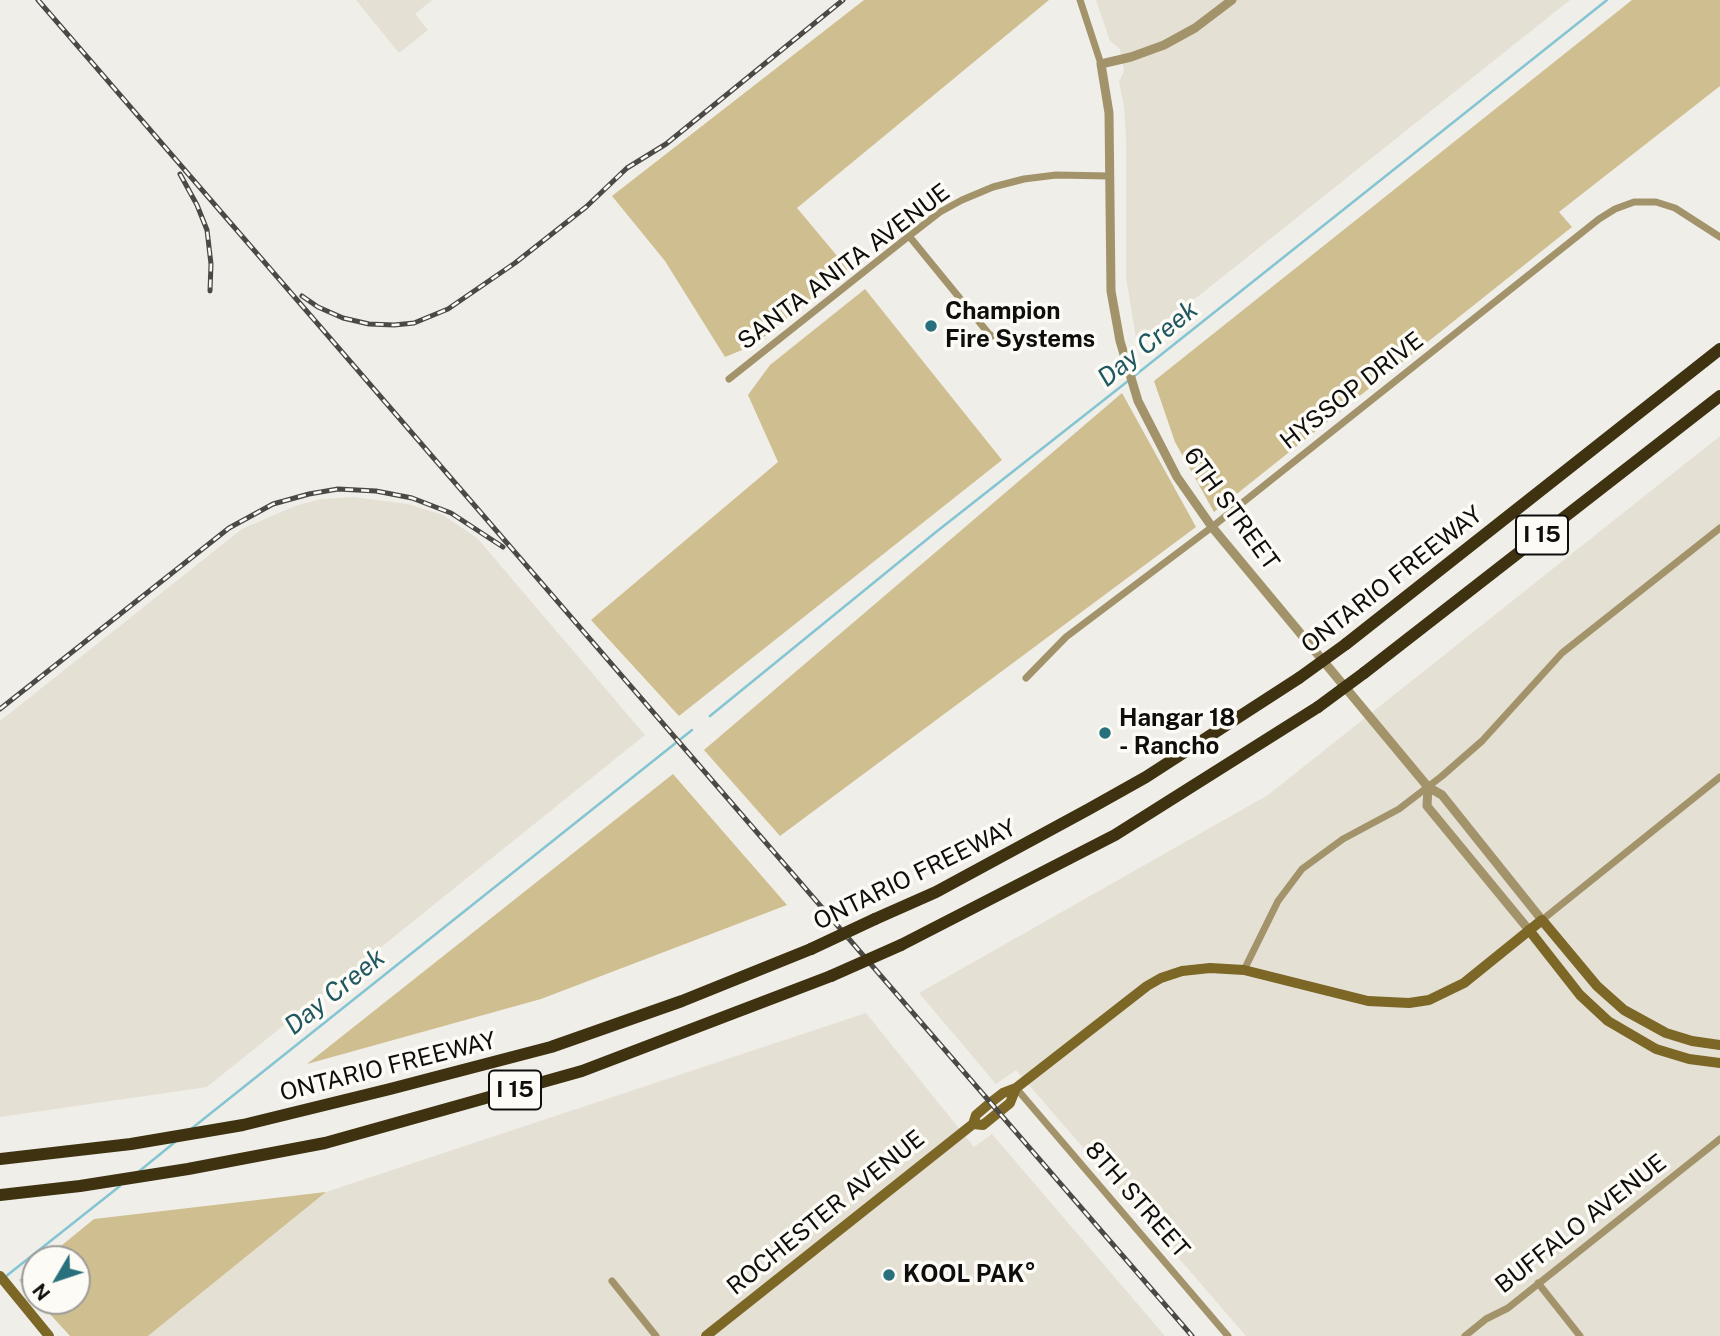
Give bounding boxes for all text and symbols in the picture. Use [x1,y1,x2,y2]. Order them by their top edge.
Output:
street label: SANTA ANITA AVENUE [732,178,956,356]
water label: Day Creek [1092,294,1204,394]
place label: Champion Fire Systems [945,298,1095,354]
marker: Champion Fire Systems [923,318,939,334]
street label: HYSSOP DRIVE [1275,326,1429,456]
street label: 6TH STREET [1177,442,1285,576]
street label: ONTARIO FREEWAY [1296,500,1488,660]
road number: I 15 [1516,516,1568,554]
place label: Hangar 18 - Rancho [1119,705,1235,761]
marker: Hangar 18 - Rancho [1097,725,1113,741]
street label: ONTARIO FREEWAY [809,813,1021,937]
water label: Day Creek [279,942,391,1042]
street label: ONTARIO FREEWAY [277,1026,499,1108]
road number: I 15 [489,1070,541,1110]
street label: ROCHESTER AVENUE [721,1125,931,1301]
street label: 8TH STREET [1079,1136,1195,1264]
street label: BUFFALO AVENUE [1490,1148,1672,1300]
north arrow [21,1245,91,1315]
place label: KOOL PAK° [903,1261,1036,1289]
marker: KOOL PAK° [881,1267,897,1283]
text: N [28,1279,54,1305]

